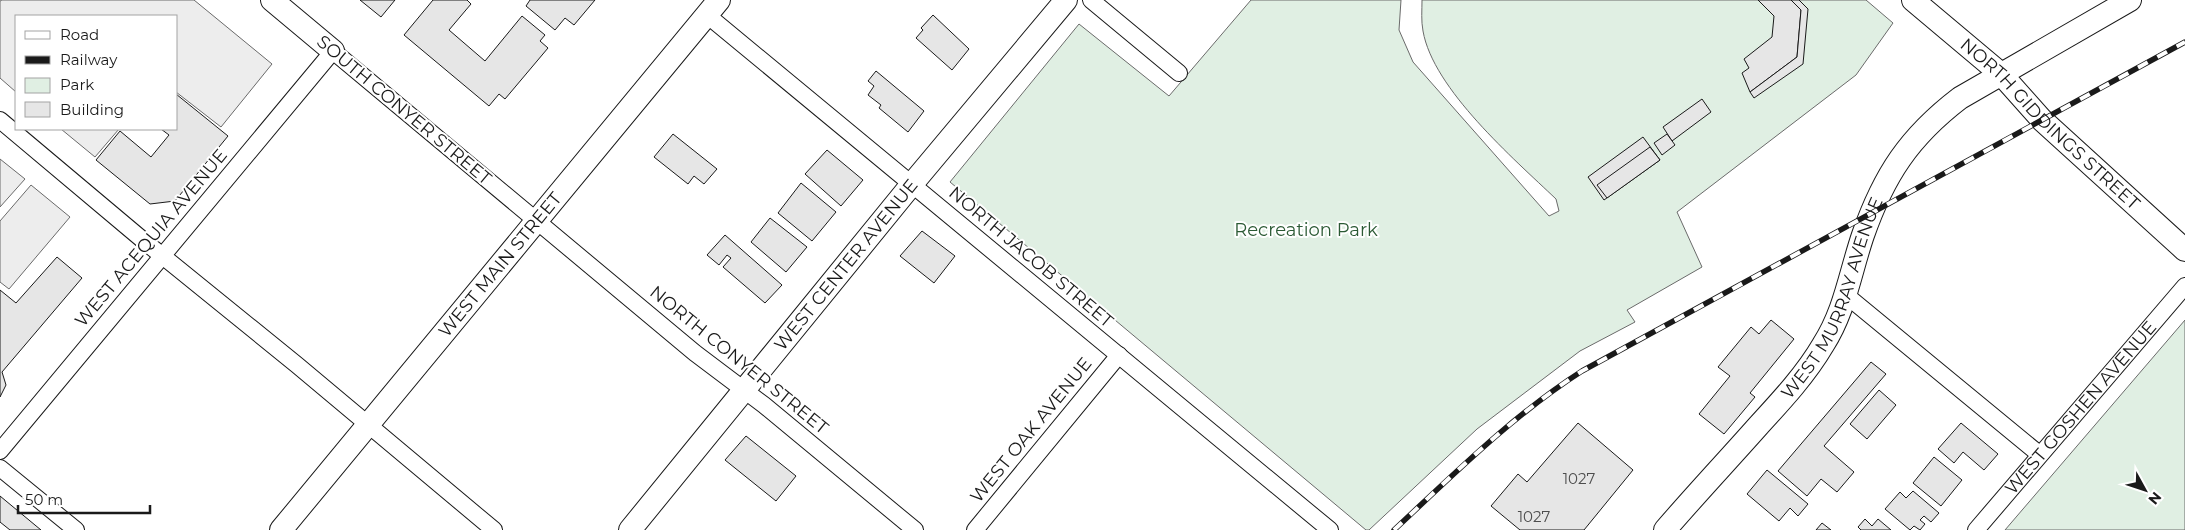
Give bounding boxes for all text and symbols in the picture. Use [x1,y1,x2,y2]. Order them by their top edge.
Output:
legend [15,15,178,130]
text: Road [60,25,99,44]
street label: SOUTH CONYER STREET [312,31,496,190]
street label: NORTH GIDDINGS STREET [1956,33,2145,215]
text: Railway [60,50,118,69]
text: Park [60,75,94,94]
text: Building [60,100,124,119]
street label: WEST ACEQUIA AVENUE [70,145,232,331]
street label: WEST CENTER AVENUE [770,175,922,355]
street label: NORTH JACOB STREET [944,182,1118,333]
street label: WEST MAIN STREET [434,187,567,342]
street label: WEST MURRAY AVENUE [1776,194,1888,404]
park label: Recreation Park [1234,219,1378,241]
street label: NORTH CONYER STREET [645,281,833,439]
street label: WEST GOSHEN AVENUE [1999,317,2161,499]
street label: WEST OAK AVENUE [966,353,1096,507]
north arrow [2120,465,2170,515]
house number: 1027 [1563,469,1595,488]
scale bar [18,482,150,514]
text: 50 m [25,490,63,509]
house number: 1027 [1518,507,1550,526]

